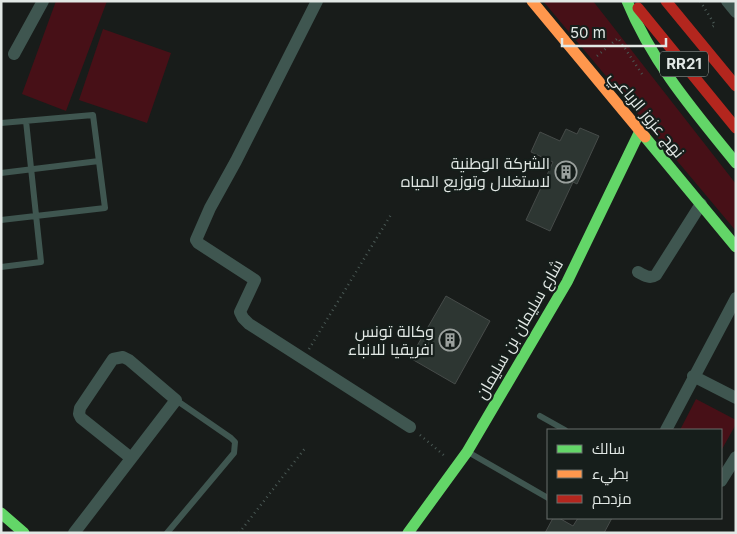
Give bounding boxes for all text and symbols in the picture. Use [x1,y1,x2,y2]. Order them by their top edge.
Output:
scale bar [562,15,666,47]
text: 50 m [570,23,606,42]
road number: RR21 [660,52,708,76]
street label: نهج عزوز الرباعي [602,67,689,164]
place label: الشركة الوطنية لاستغلال وتوزيع المياه [401,153,550,193]
building icon: الشركة الوطنية لاستغلال وتوزيع المياه [554,160,578,184]
street label: شارع سليمان بن سليمان [471,256,569,403]
place label: وكالة تونس افريقيا للانباء [348,321,434,359]
building icon: وكالة تونس افريقيا للانباء [438,328,462,352]
legend [547,429,722,519]
text: سالك [592,439,625,458]
text: بطيء [592,464,629,486]
text: مزدحم [592,489,632,509]

